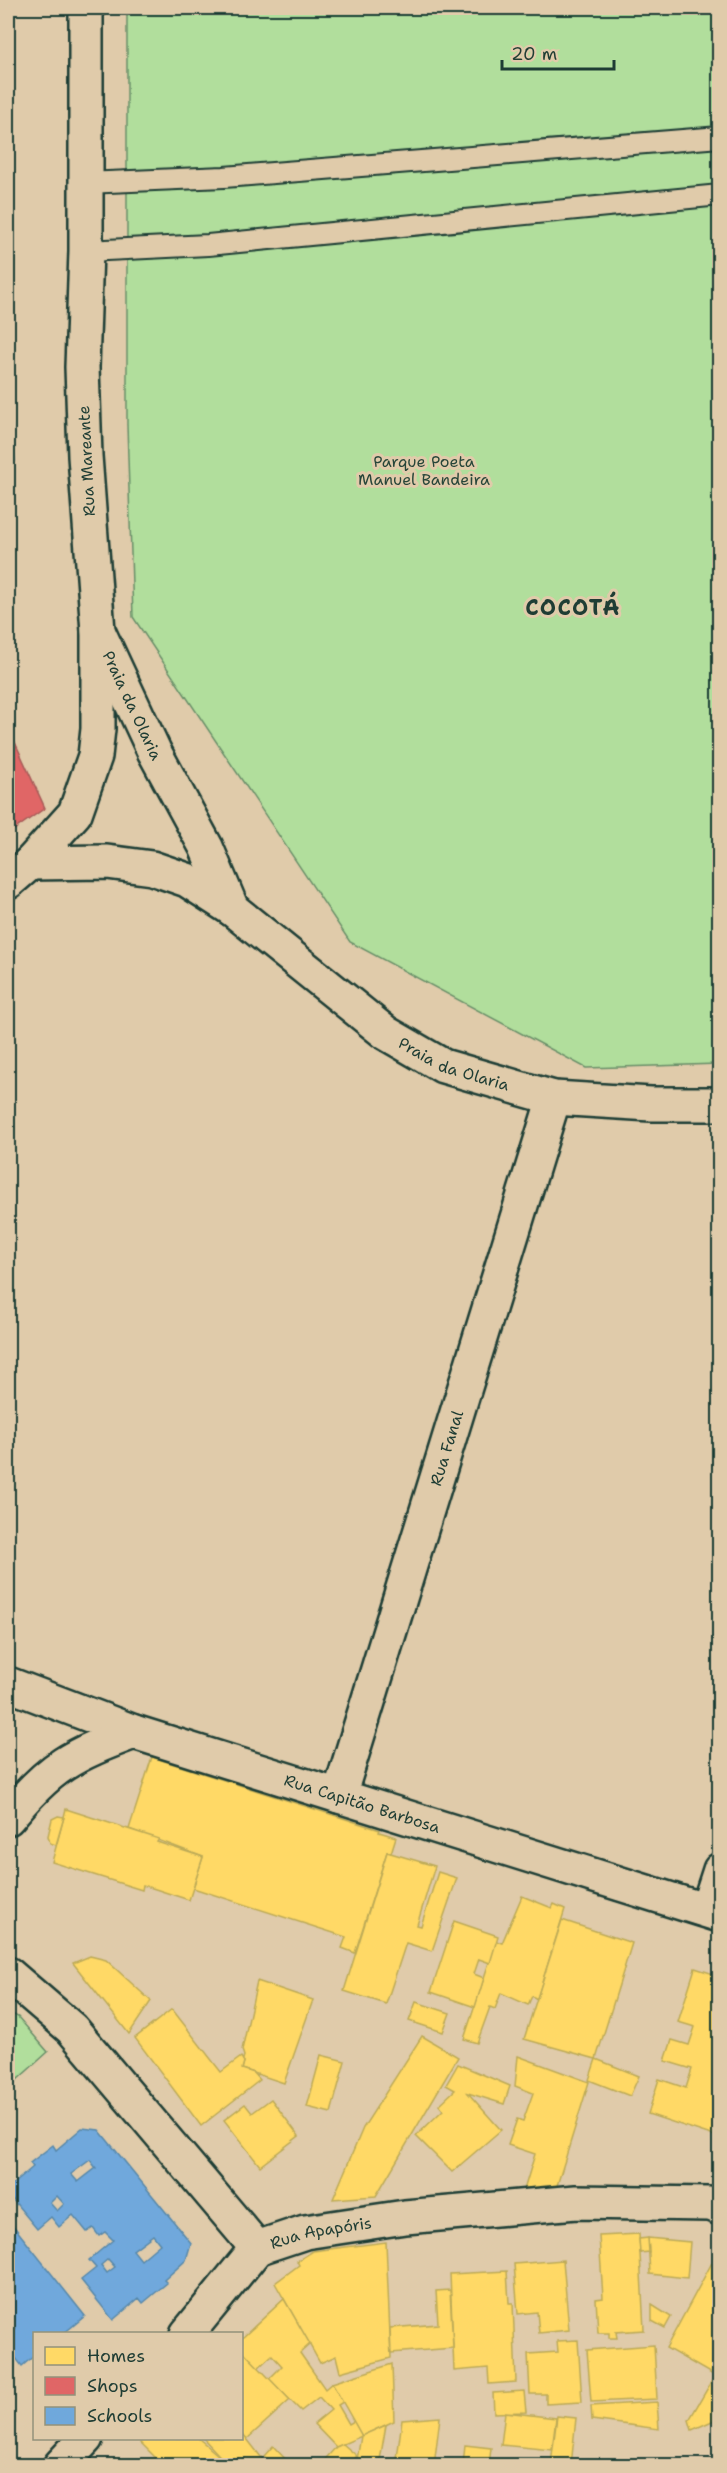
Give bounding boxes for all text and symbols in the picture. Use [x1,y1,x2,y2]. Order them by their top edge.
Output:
scale bar [502,33,614,71]
text: 20 m [511,42,557,66]
street label: Rua Mareante [73,405,100,517]
park label: Parque Poeta Manuel Bandeira [358,451,490,490]
district label: COCOTÁ [525,591,621,622]
street label: Praia da Olaria [98,648,167,764]
street label: Praia da Olaria [395,1032,512,1096]
street label: Rua Fanal [425,1408,468,1489]
street label: Rua Capitão Barbosa [282,1770,443,1838]
street label: Rua Apapóris [267,2212,373,2254]
legend [33,2332,243,2440]
text: Homes [87,2344,145,2368]
text: Shops [87,2374,138,2398]
text: Schools [87,2404,153,2428]

